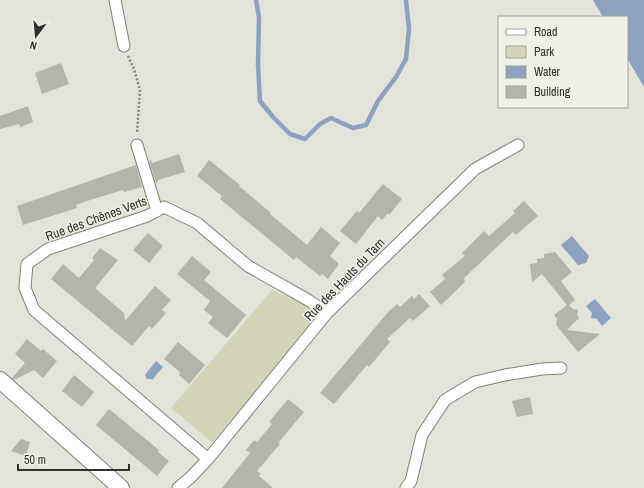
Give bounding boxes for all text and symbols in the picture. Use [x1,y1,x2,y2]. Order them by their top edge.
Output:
north arrow [16,16,56,56]
legend [498,16,628,108]
text: Road [534,24,558,40]
text: N [28,38,38,53]
text: Park [534,44,554,60]
text: Water [534,64,561,80]
text: Building [534,84,571,100]
street label: Rue des Chênes Verts [43,192,149,245]
street label: Rue des Hauts du Tarn [300,234,388,324]
scale bar [18,446,129,472]
text: 50 m [24,452,46,468]

